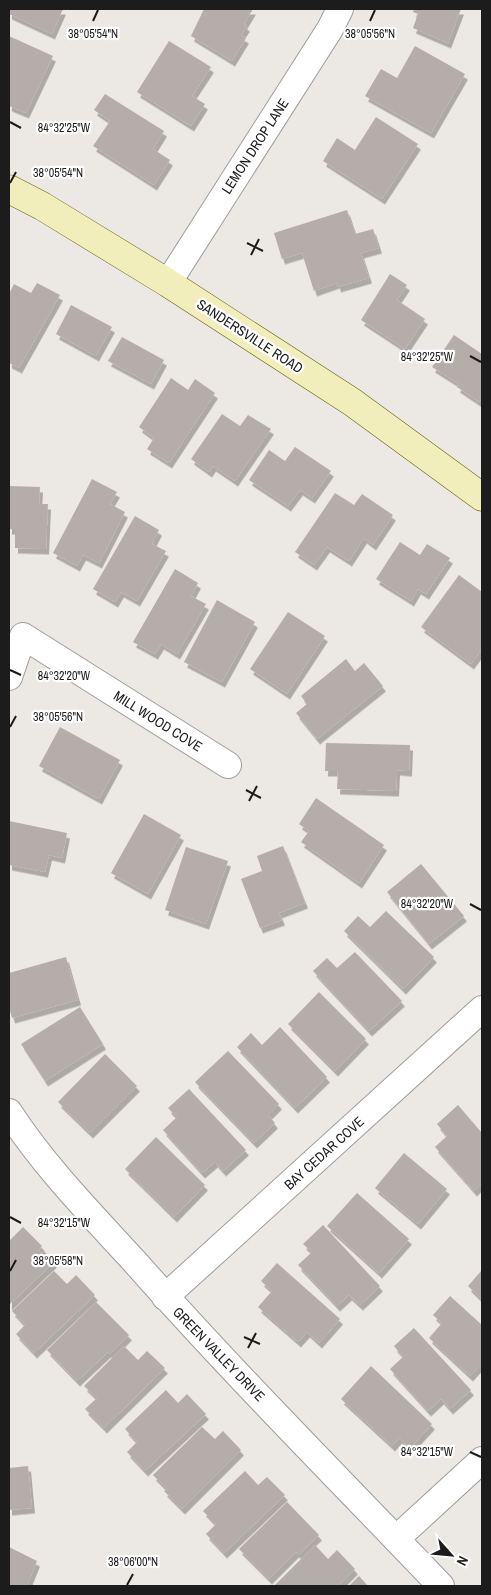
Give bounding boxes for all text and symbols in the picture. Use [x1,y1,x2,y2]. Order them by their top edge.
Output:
text: 38°05'54"N [68,26,118,42]
text: 38°05'56"N [345,26,395,42]
street label: LEMON DROP LANE [217,95,293,197]
text: 84°32'25"W [38,120,91,136]
text: 38°05'54"N [33,165,83,181]
street label: SANDERSVILLE ROAD [193,295,307,377]
text: 84°32'25"W [401,349,454,365]
text: 84°32'20"W [38,668,91,684]
street label: MILL WOOD COVE [110,687,206,755]
text: 38°05'56"N [33,709,83,725]
text: 84°32'20"W [401,896,454,912]
street label: BAY CEDAR COVE [280,1113,368,1193]
text: 84°32'15"W [38,1215,91,1231]
text: 38°05'58"N [33,1253,83,1269]
street label: GREEN VALLEY DRIVE [169,1303,269,1405]
text: 84°32'15"W [401,1444,454,1460]
north arrow [426,1530,476,1580]
text: N [453,1553,472,1569]
text: 38°06'00"N [108,1554,158,1570]

